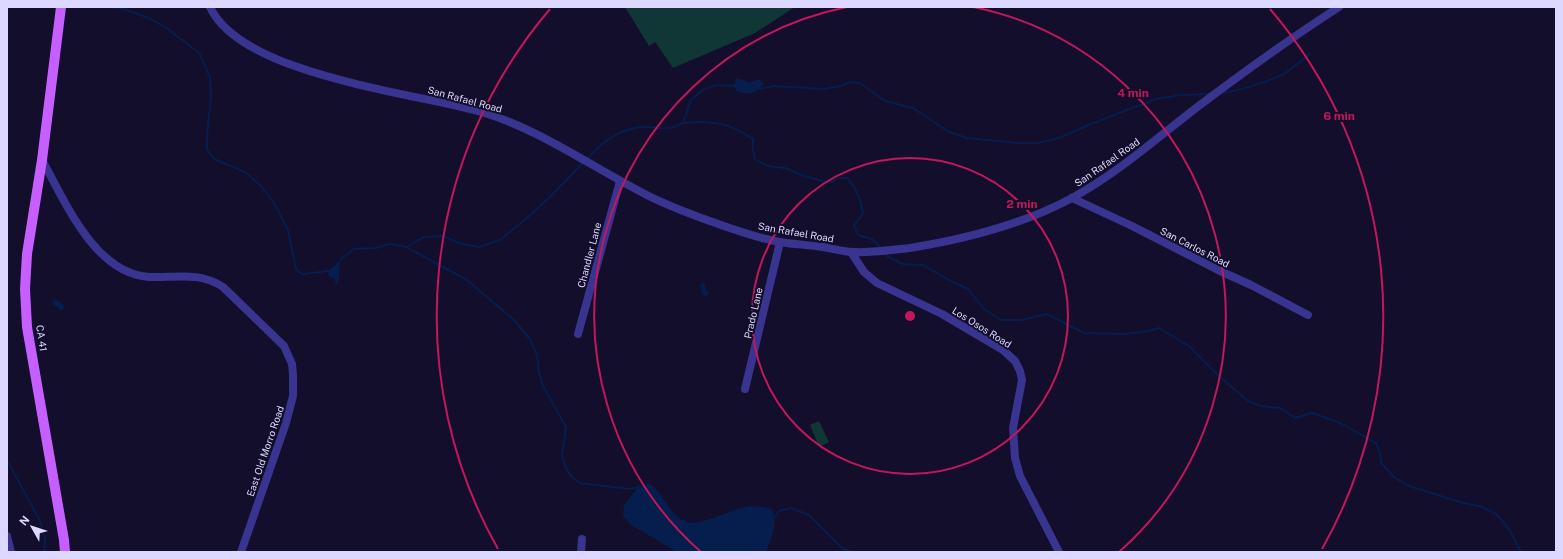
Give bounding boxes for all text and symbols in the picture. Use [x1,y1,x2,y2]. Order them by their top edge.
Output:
street label: San Rafael Road [426,83,504,115]
text: 4 min [1117,86,1149,100]
text: 6 min [1323,109,1355,123]
street label: San Rafael Road [1072,135,1142,189]
text: 2 min [1006,197,1038,211]
street label: San Rafael Road [757,219,835,245]
street label: Chandler Lane [574,221,604,289]
street label: San Carlos Road [1158,224,1232,270]
street label: Prado Lane [741,286,765,340]
street label: Los Osos Road [950,304,1014,350]
centre of rings [903,309,917,323]
street label: CA 41 [34,324,50,352]
street label: East Old Morro Road [244,404,286,498]
north arrow [12,507,52,547]
text: N [17,514,32,528]

